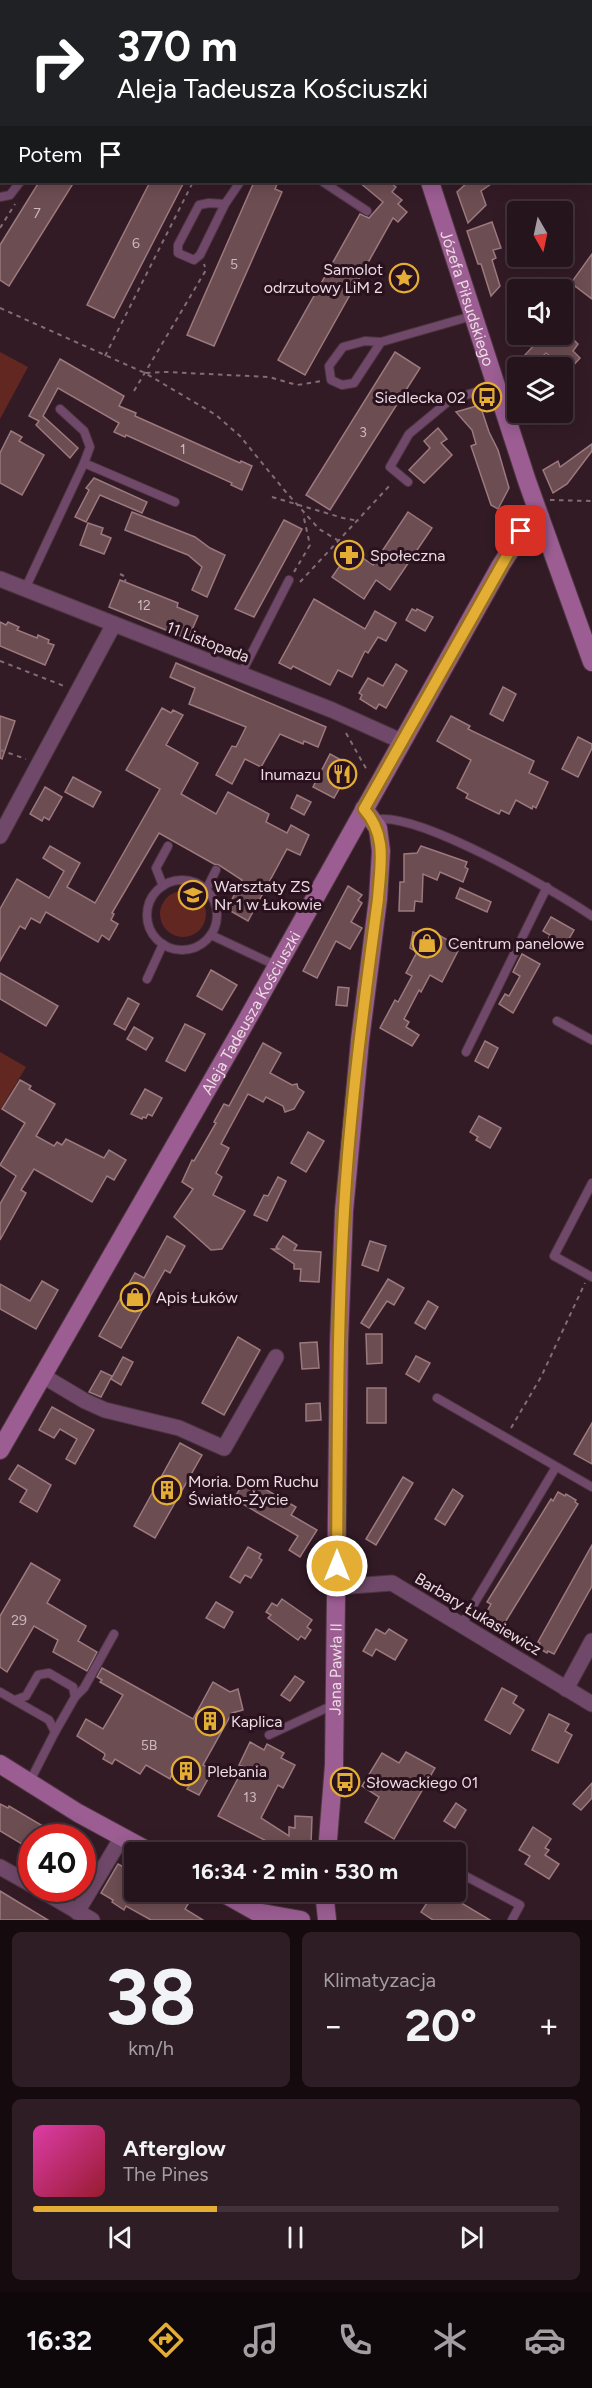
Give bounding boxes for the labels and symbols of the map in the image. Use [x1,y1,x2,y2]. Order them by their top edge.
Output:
north arrow [507,201,573,267]
house number: 7 [33,205,41,222]
street label: Józefa Piłsudskiego [437,228,499,368]
house number: 6 [132,235,140,252]
house number: 5 [230,256,238,273]
place label: Samolot odrzutowy LiM 2 [264,260,383,297]
place icon: Samolot odrzutowy LiM 2 [388,262,420,294]
bus stop icon: Siedlecka 02 [471,381,503,413]
place label: Siedlecka 02 [375,388,466,407]
house number: 3 [359,424,367,441]
house number: 1 [180,441,186,458]
pin [495,505,546,556]
pharmacy icon: Społeczna [333,539,365,571]
place label: Społeczna [370,546,445,565]
house number: 12 [137,597,151,614]
street label: 11 Listopada [164,618,252,666]
restaurant icon: Inumazu [326,758,358,790]
place label: Inumazu [260,765,321,784]
place label: Warsztaty ZS Nr 1 w Łukowie [214,877,322,914]
school or university icon: Warsztaty ZS Nr 1 w Łukowie [177,879,209,911]
shop icon: Centrum panelowe [411,927,443,959]
street label: Aleja Tadeusza Kościuszki [197,928,304,1098]
place label: Centrum panelowe [448,934,584,953]
shop icon: Apis Łuków [119,1281,151,1313]
place label: Apis Łuków [156,1288,238,1307]
place label: Moria. Dom Ruchu Światło-Życie [188,1472,319,1509]
building icon: Moria. Dom Ruchu Światło-Życie [151,1474,183,1506]
position arrow [305,1534,369,1598]
street label: Barbary Łukasiewicz [411,1569,545,1659]
house number: 29 [11,1612,27,1629]
street label: Jana Pawła II [325,1623,345,1716]
building icon: Kaplica [194,1705,226,1737]
place label: Kaplica [231,1712,282,1731]
house number: 5B [141,1737,157,1754]
building icon: Plebania [170,1755,202,1787]
place label: Plebania [207,1762,267,1781]
bus stop icon: Słowackiego 01 [329,1766,361,1798]
place label: Słowackiego 01 [366,1773,478,1792]
house number: 13 [243,1789,257,1806]
speed limit sign: 40 [18,1824,96,1902]

